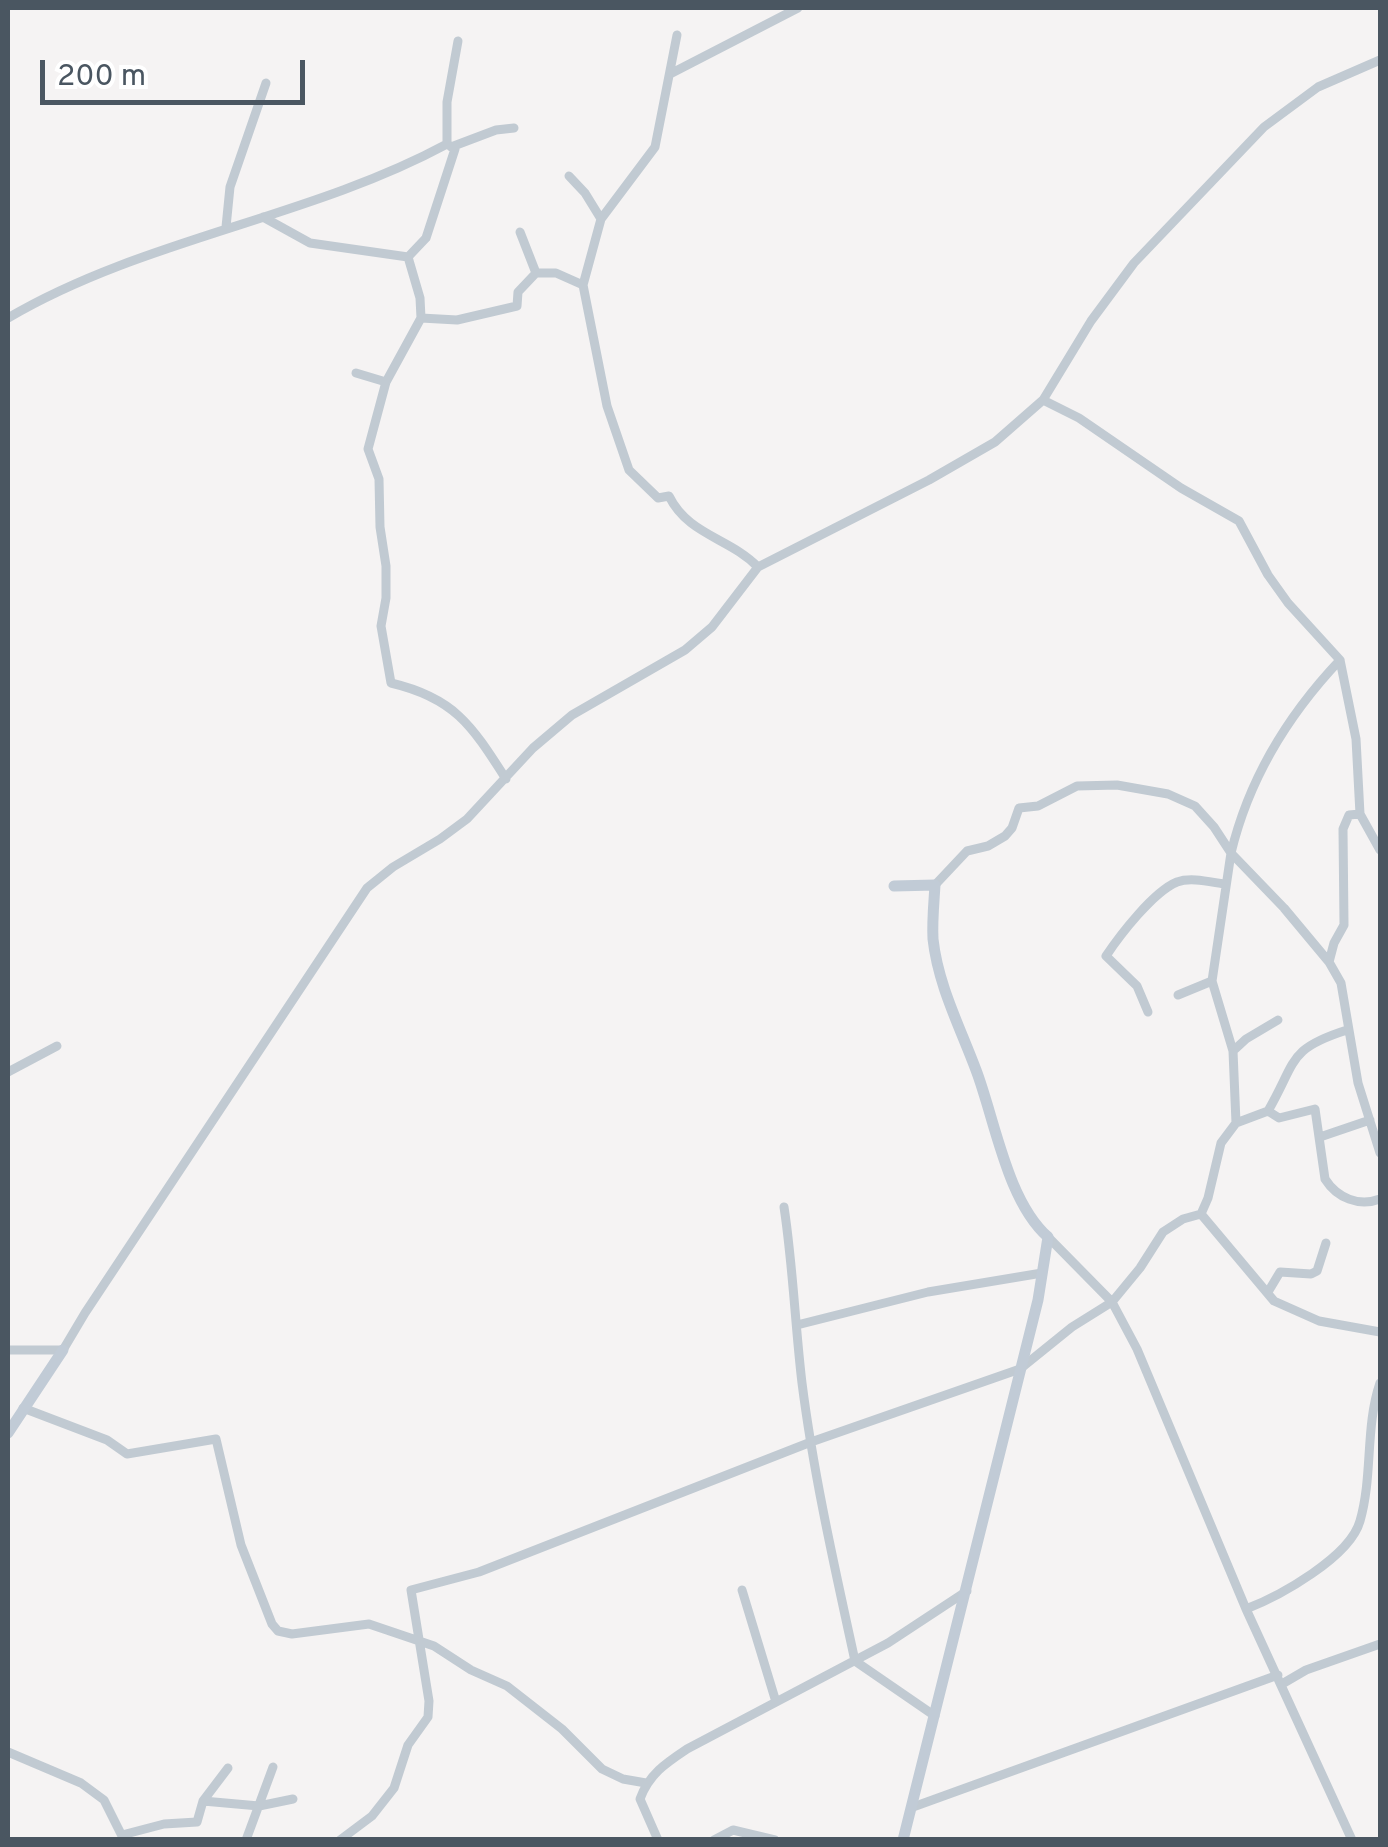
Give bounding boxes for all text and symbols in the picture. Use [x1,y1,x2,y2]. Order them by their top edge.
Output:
scale bar [45,40,310,102]
text: 200 m [57,59,146,96]

